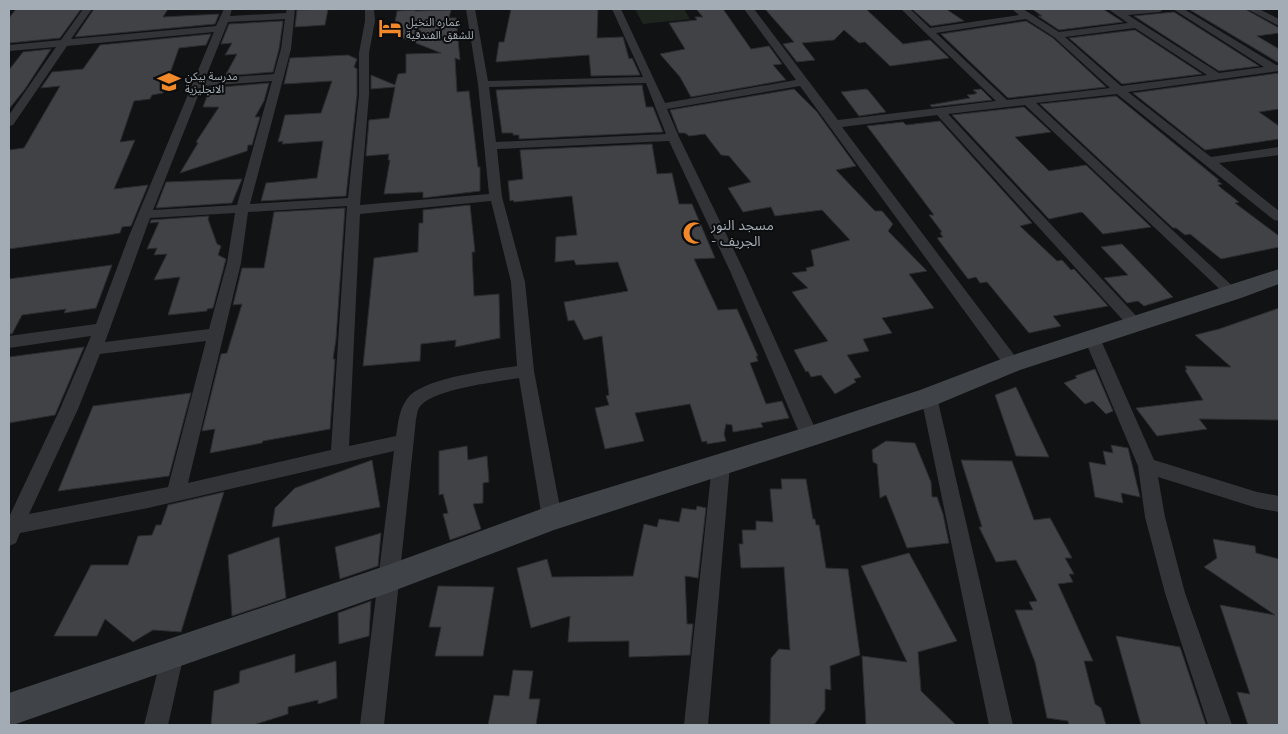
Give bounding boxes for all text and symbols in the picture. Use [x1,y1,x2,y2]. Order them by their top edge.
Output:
hotel icon: عماره النخيل للشقق الفندقية [377,15,403,41]
place label: عماره النخيل للشقق الفندقية [406,15,474,42]
school or university icon: مدرسة بيكن الانجليزية [156,69,182,95]
place label: مدرسة بيكن الانجليزية [185,69,238,96]
place label: مسجد النور - الجريف [710,216,774,250]
mosque icon: مسجد النور - الجريف [681,220,707,246]

